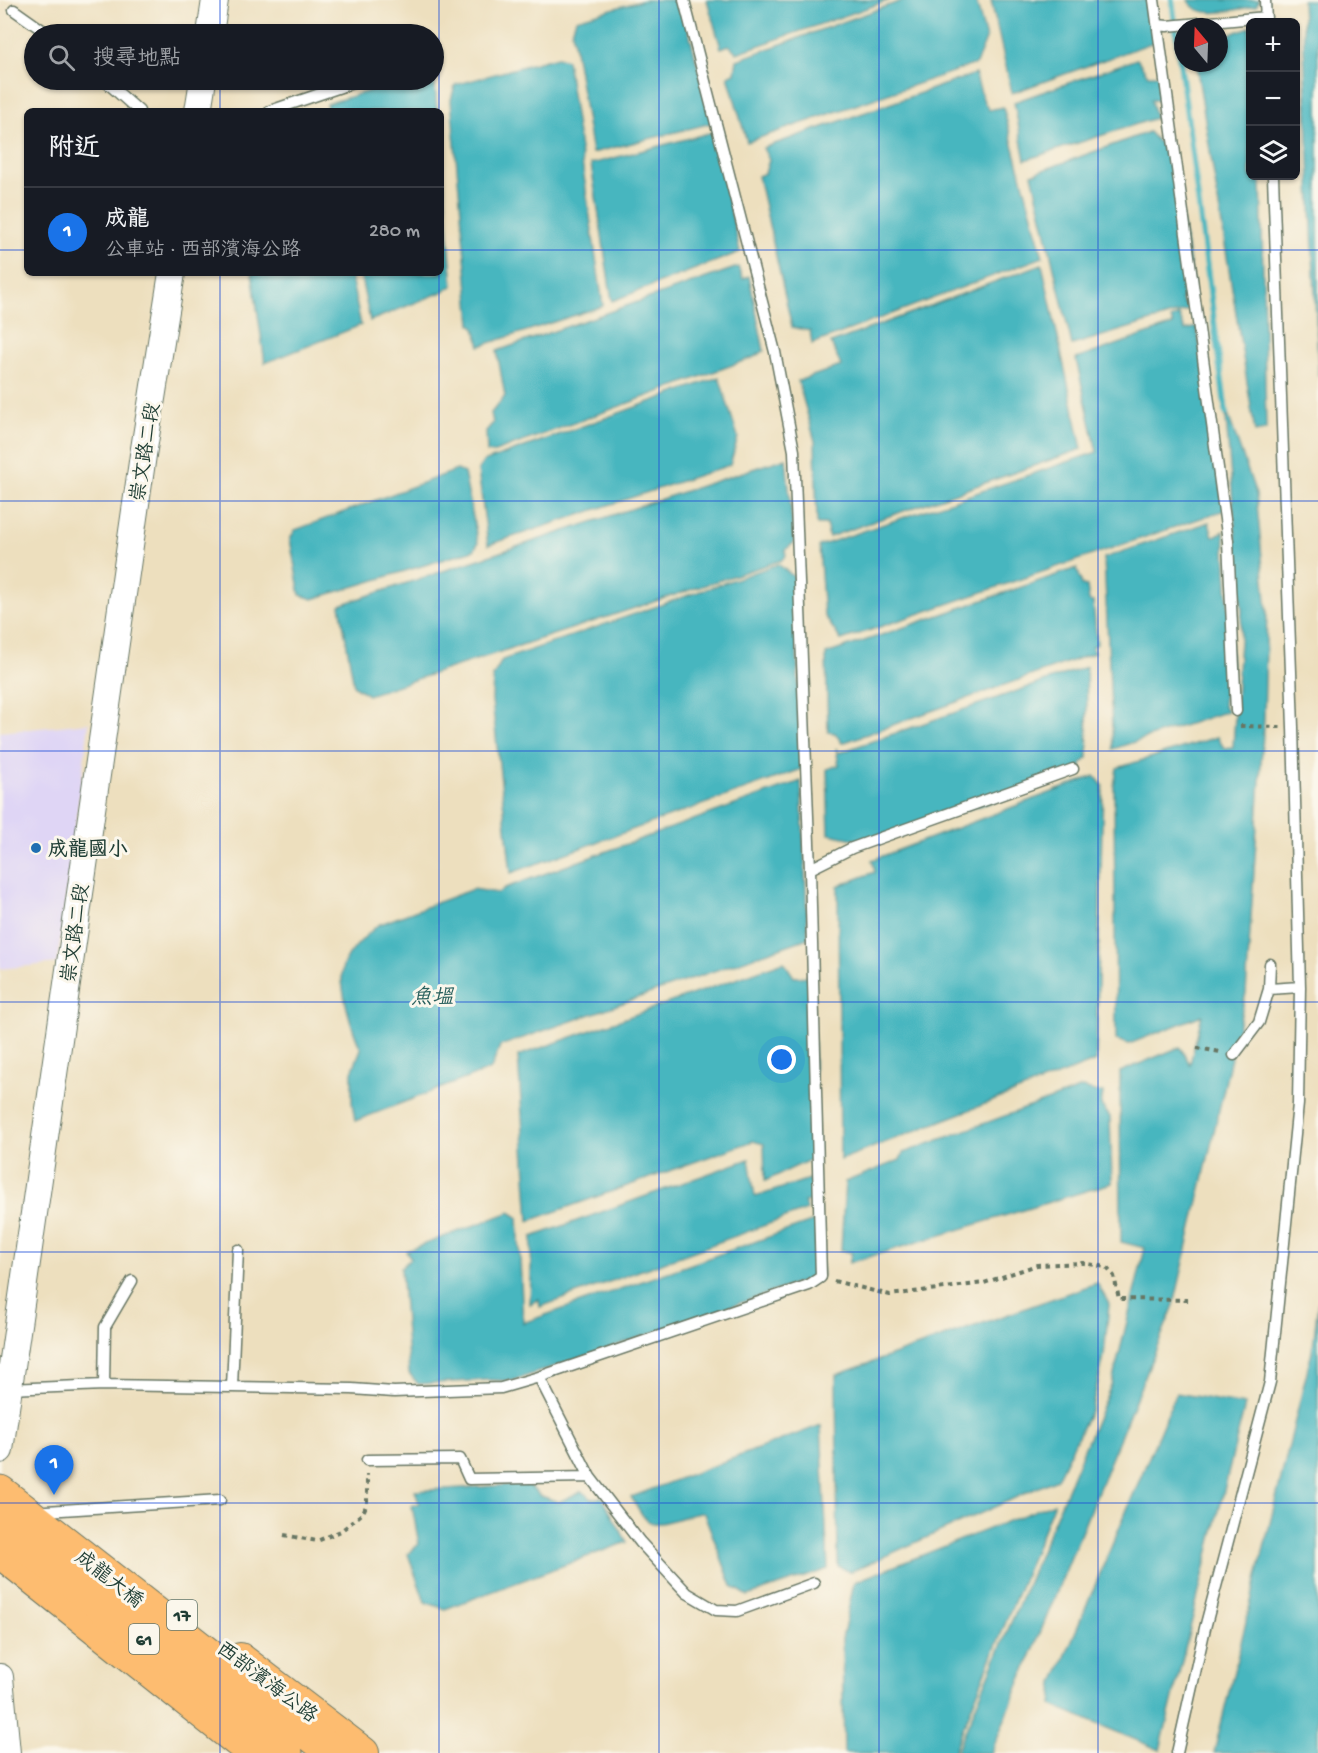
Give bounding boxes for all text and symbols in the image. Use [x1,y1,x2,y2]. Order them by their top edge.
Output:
north arrow [1174,18,1228,72]
map controls [1246,18,1300,180]
button: + [1246,18,1300,72]
search box [24,24,444,90]
icon: search [45,41,78,74]
text: 搜尋地點 [93,47,181,73]
button: − [1246,72,1300,126]
button: layers [1246,126,1300,180]
text: 附近 [48,135,100,166]
text: 成龍 [105,208,149,234]
text: 1 [63,221,72,244]
text: 280 m [369,221,420,244]
text: 公車站 · 西部濱海公路 [105,240,301,263]
street label: 崇文路二段 [126,401,167,504]
place label: 成龍國小 [48,838,128,863]
marker: 成龍國小 [29,841,43,855]
street label: 崇文路二段 [57,882,96,985]
water label: 魚塭 [411,985,455,1012]
your location [767,1045,796,1074]
pin: 1 [34,1446,74,1495]
street label: 成龍大橋 [69,1545,148,1614]
road number: 17 [167,1600,197,1630]
road number: 61 [129,1624,159,1654]
street label: 西部濱海公路 [211,1637,323,1730]

